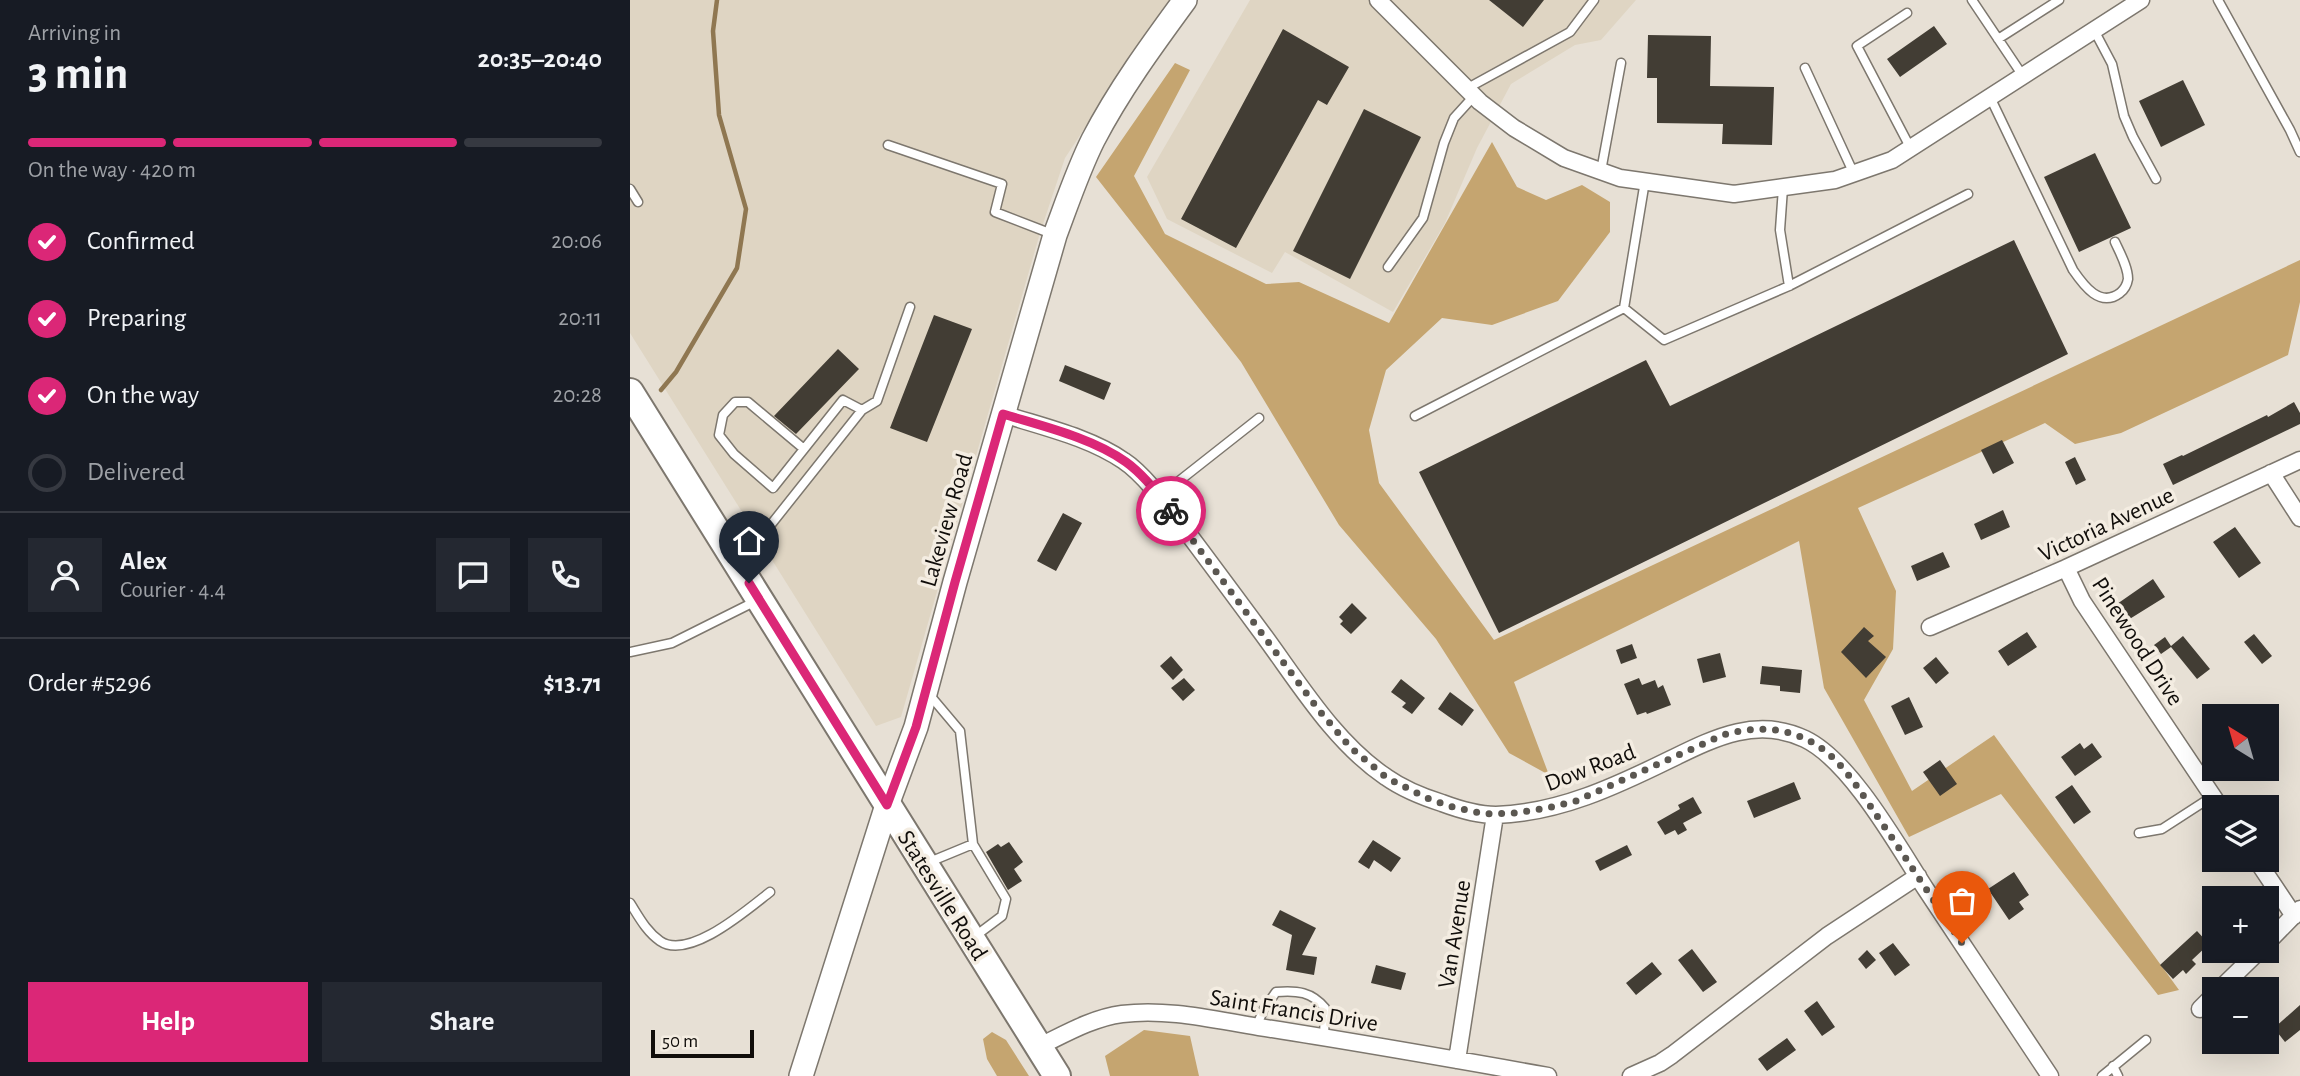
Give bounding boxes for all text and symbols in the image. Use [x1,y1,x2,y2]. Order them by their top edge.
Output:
text: Arriving in [28,22,121,45]
text: 20:35–20:40 [477,46,602,72]
text: 3 min [28,51,128,97]
text: On the way · 420 m [28,159,196,182]
icon: check [28,223,66,261]
text: Confirmed [87,228,195,254]
text: 20:06 [551,230,602,253]
icon: check [28,300,66,338]
text: Preparing [87,305,186,331]
text: 20:11 [558,307,602,330]
icon: check [28,377,66,415]
text: On the way [87,382,199,408]
text: 20:28 [553,384,602,407]
street label: Lakeview Road [916,451,977,590]
text: Delivered [87,459,185,485]
courier [1136,476,1206,546]
street label: Victoria Avenue [2035,483,2178,567]
icon: bike [1152,492,1190,530]
pin [719,511,779,583]
icon: home [730,522,768,560]
button: person [28,538,102,612]
button: chat [436,538,510,612]
button: phone [528,538,602,612]
text: Alex [120,548,167,574]
street label: Pinewood Drive [2087,573,2187,710]
text: Courier · 4.4 [120,579,226,602]
text: Order #5296 [28,670,152,696]
text: $13.71 [543,670,602,696]
north arrow [2202,704,2278,780]
map controls [2202,704,2279,1054]
street label: Dow Road [1542,740,1639,796]
button: layers [2202,795,2279,872]
street label: Statesville Road [893,826,992,965]
pin [1932,871,1992,943]
street label: Van Avenue [1435,878,1475,990]
icon: bag [1943,882,1981,920]
button: + [2202,886,2279,963]
button: − [2202,977,2279,1054]
button: Help [28,982,308,1062]
button: Share [322,982,602,1062]
street label: Saint Francis Drive [1208,986,1380,1036]
scale bar [651,1027,754,1059]
text: 50 m [662,1032,698,1051]

